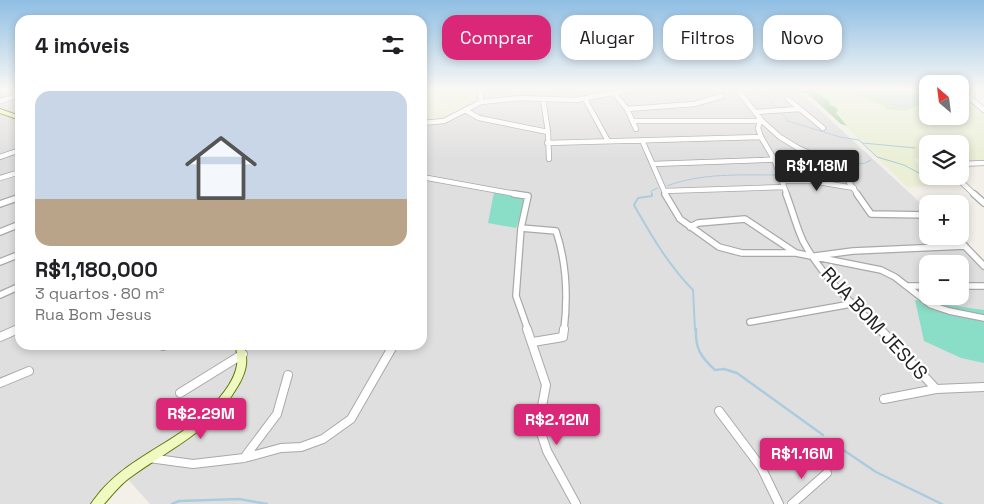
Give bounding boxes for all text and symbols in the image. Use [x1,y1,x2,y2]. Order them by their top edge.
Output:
chip: Comprar [442,15,551,60]
chip: Alugar [561,15,653,60]
chip: Filtros [663,15,753,60]
chip: Novo [763,15,842,60]
icon: filters [379,31,407,59]
text: 4 imóveis [35,32,130,59]
north arrow [919,75,969,125]
map controls [919,75,969,305]
icon: home [176,123,266,213]
button: layers [919,135,969,185]
pin: R$1.18M [771,150,863,192]
text: R$1.18M [786,155,848,176]
button: + [919,195,969,245]
button: − [919,255,969,305]
text: R$1,180,000 [35,256,158,283]
street label: RUA BOM JESUS [816,262,933,385]
text: 3 quartos · 80 m² [35,283,165,304]
text: Rua Bom Jesus [35,304,152,325]
pin: R$2.29M [155,398,247,440]
text: R$2.29M [167,403,235,424]
pin: R$2.12M [511,404,603,446]
text: R$2.12M [525,409,589,430]
pin: R$1.16M [756,438,848,480]
text: R$1.16M [771,443,833,464]

